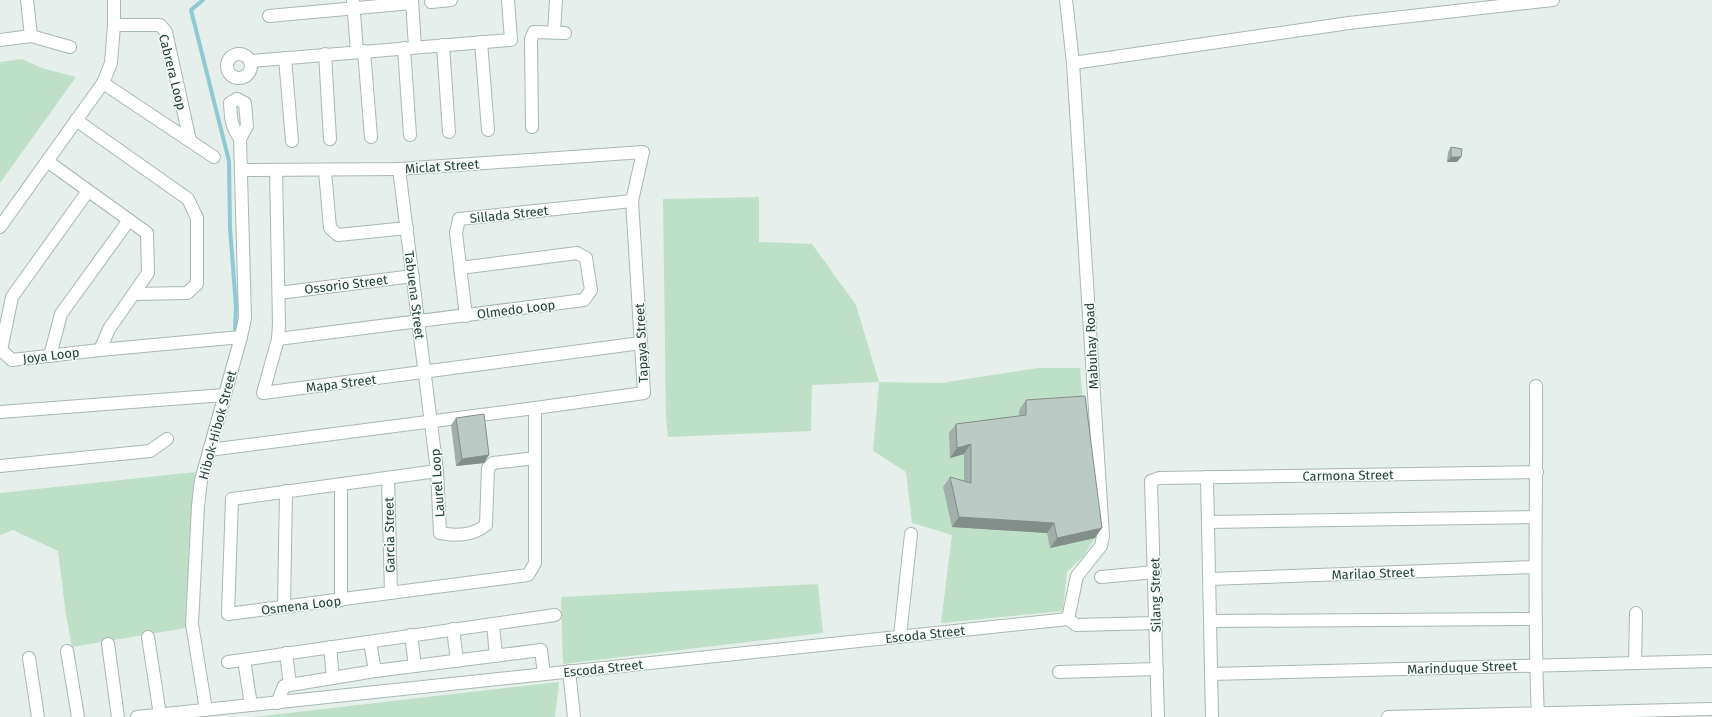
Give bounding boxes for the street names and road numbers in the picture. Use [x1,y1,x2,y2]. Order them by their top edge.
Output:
street label: Cabrera Loop [156,33,189,112]
street label: Miclat Street [404,156,480,177]
street label: Sillada Street [469,203,549,226]
street label: Tabuena Street [402,250,427,340]
street label: Ossorio Street [304,272,389,297]
street label: Olmedo Loop [476,297,556,322]
street label: Mabuhay Road [1082,302,1101,390]
street label: Tapaya Street [632,303,651,383]
street label: Joya Loop [22,345,80,366]
street label: Hibok-Hibok Street [196,369,239,481]
street label: Mapa Street [305,372,377,395]
street label: Laurel Loop [428,448,447,518]
street label: Carmona Street [1302,467,1394,484]
street label: Garcia Street [381,497,398,573]
street label: Silang Street [1147,557,1164,632]
street label: Marilao Street [1331,565,1415,582]
street label: Osmena Loop [260,593,342,618]
street label: Escoda Street [884,623,966,646]
street label: Escoda Street [562,657,644,680]
street label: Marinduque Street [1407,658,1518,677]

